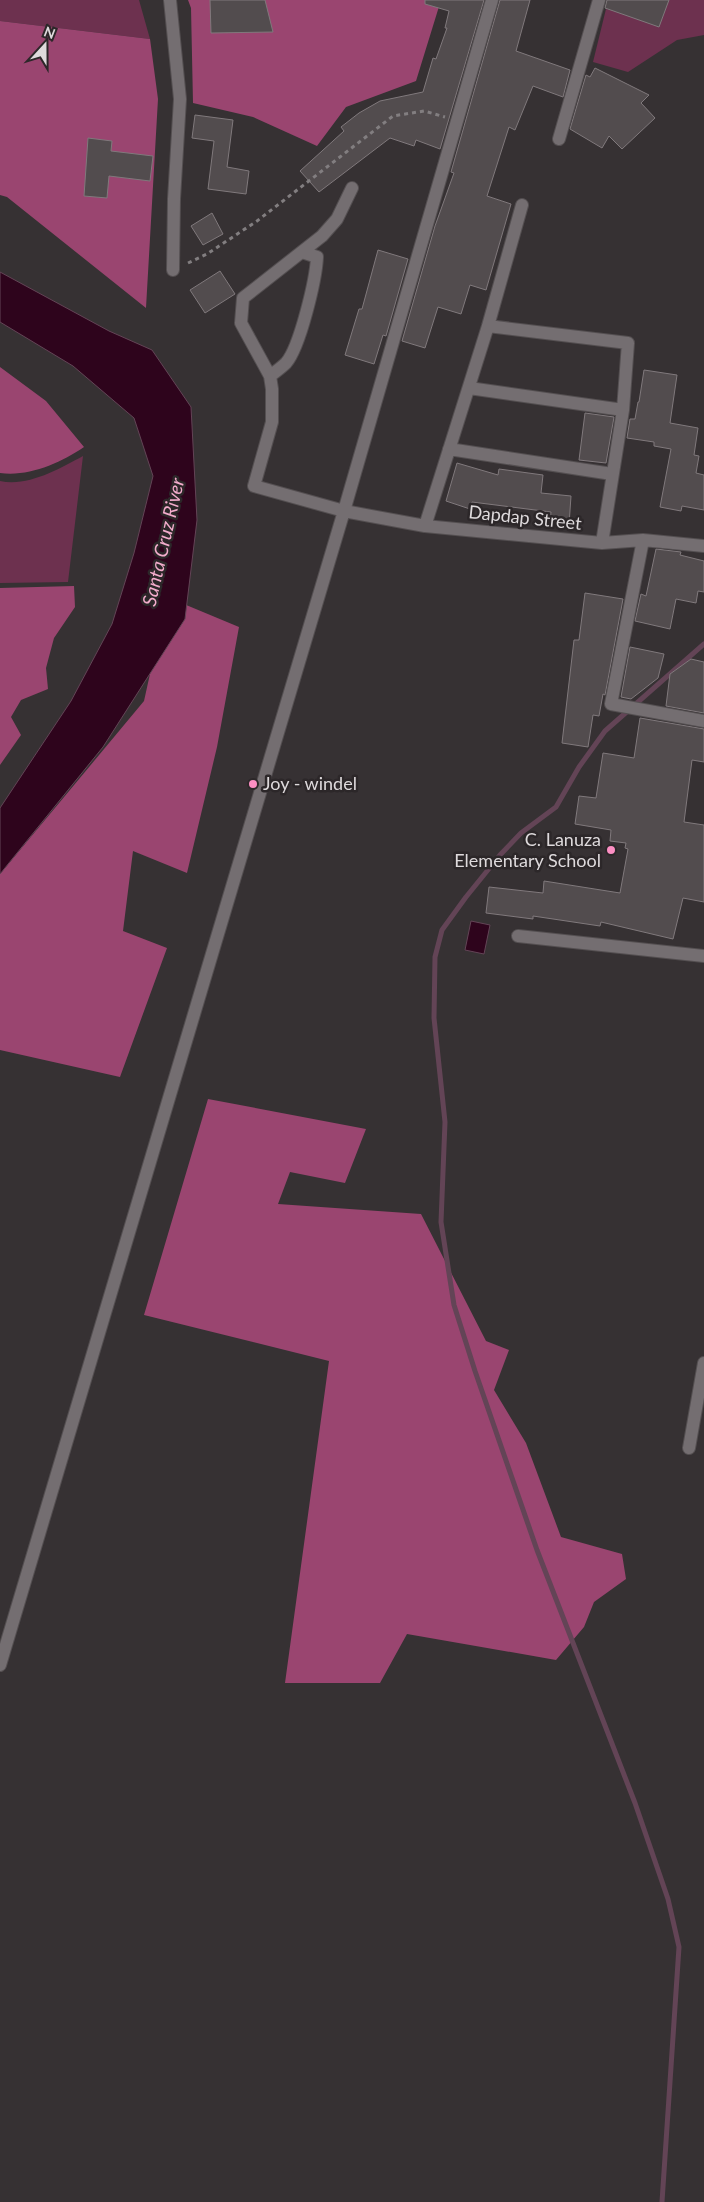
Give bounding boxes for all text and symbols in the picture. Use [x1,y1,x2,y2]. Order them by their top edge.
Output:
north arrow [20,20,70,70]
text: N [42,23,58,42]
water label: Santa Cruz River [137,475,189,608]
street label: Dapdap Street [467,500,583,534]
place label: Joy - windel [263,772,357,794]
marker: Joy - windel [247,778,259,790]
place label: C. Lanuza Elementary School [454,828,601,871]
marker: C. Lanuza Elementary School [605,844,617,856]

